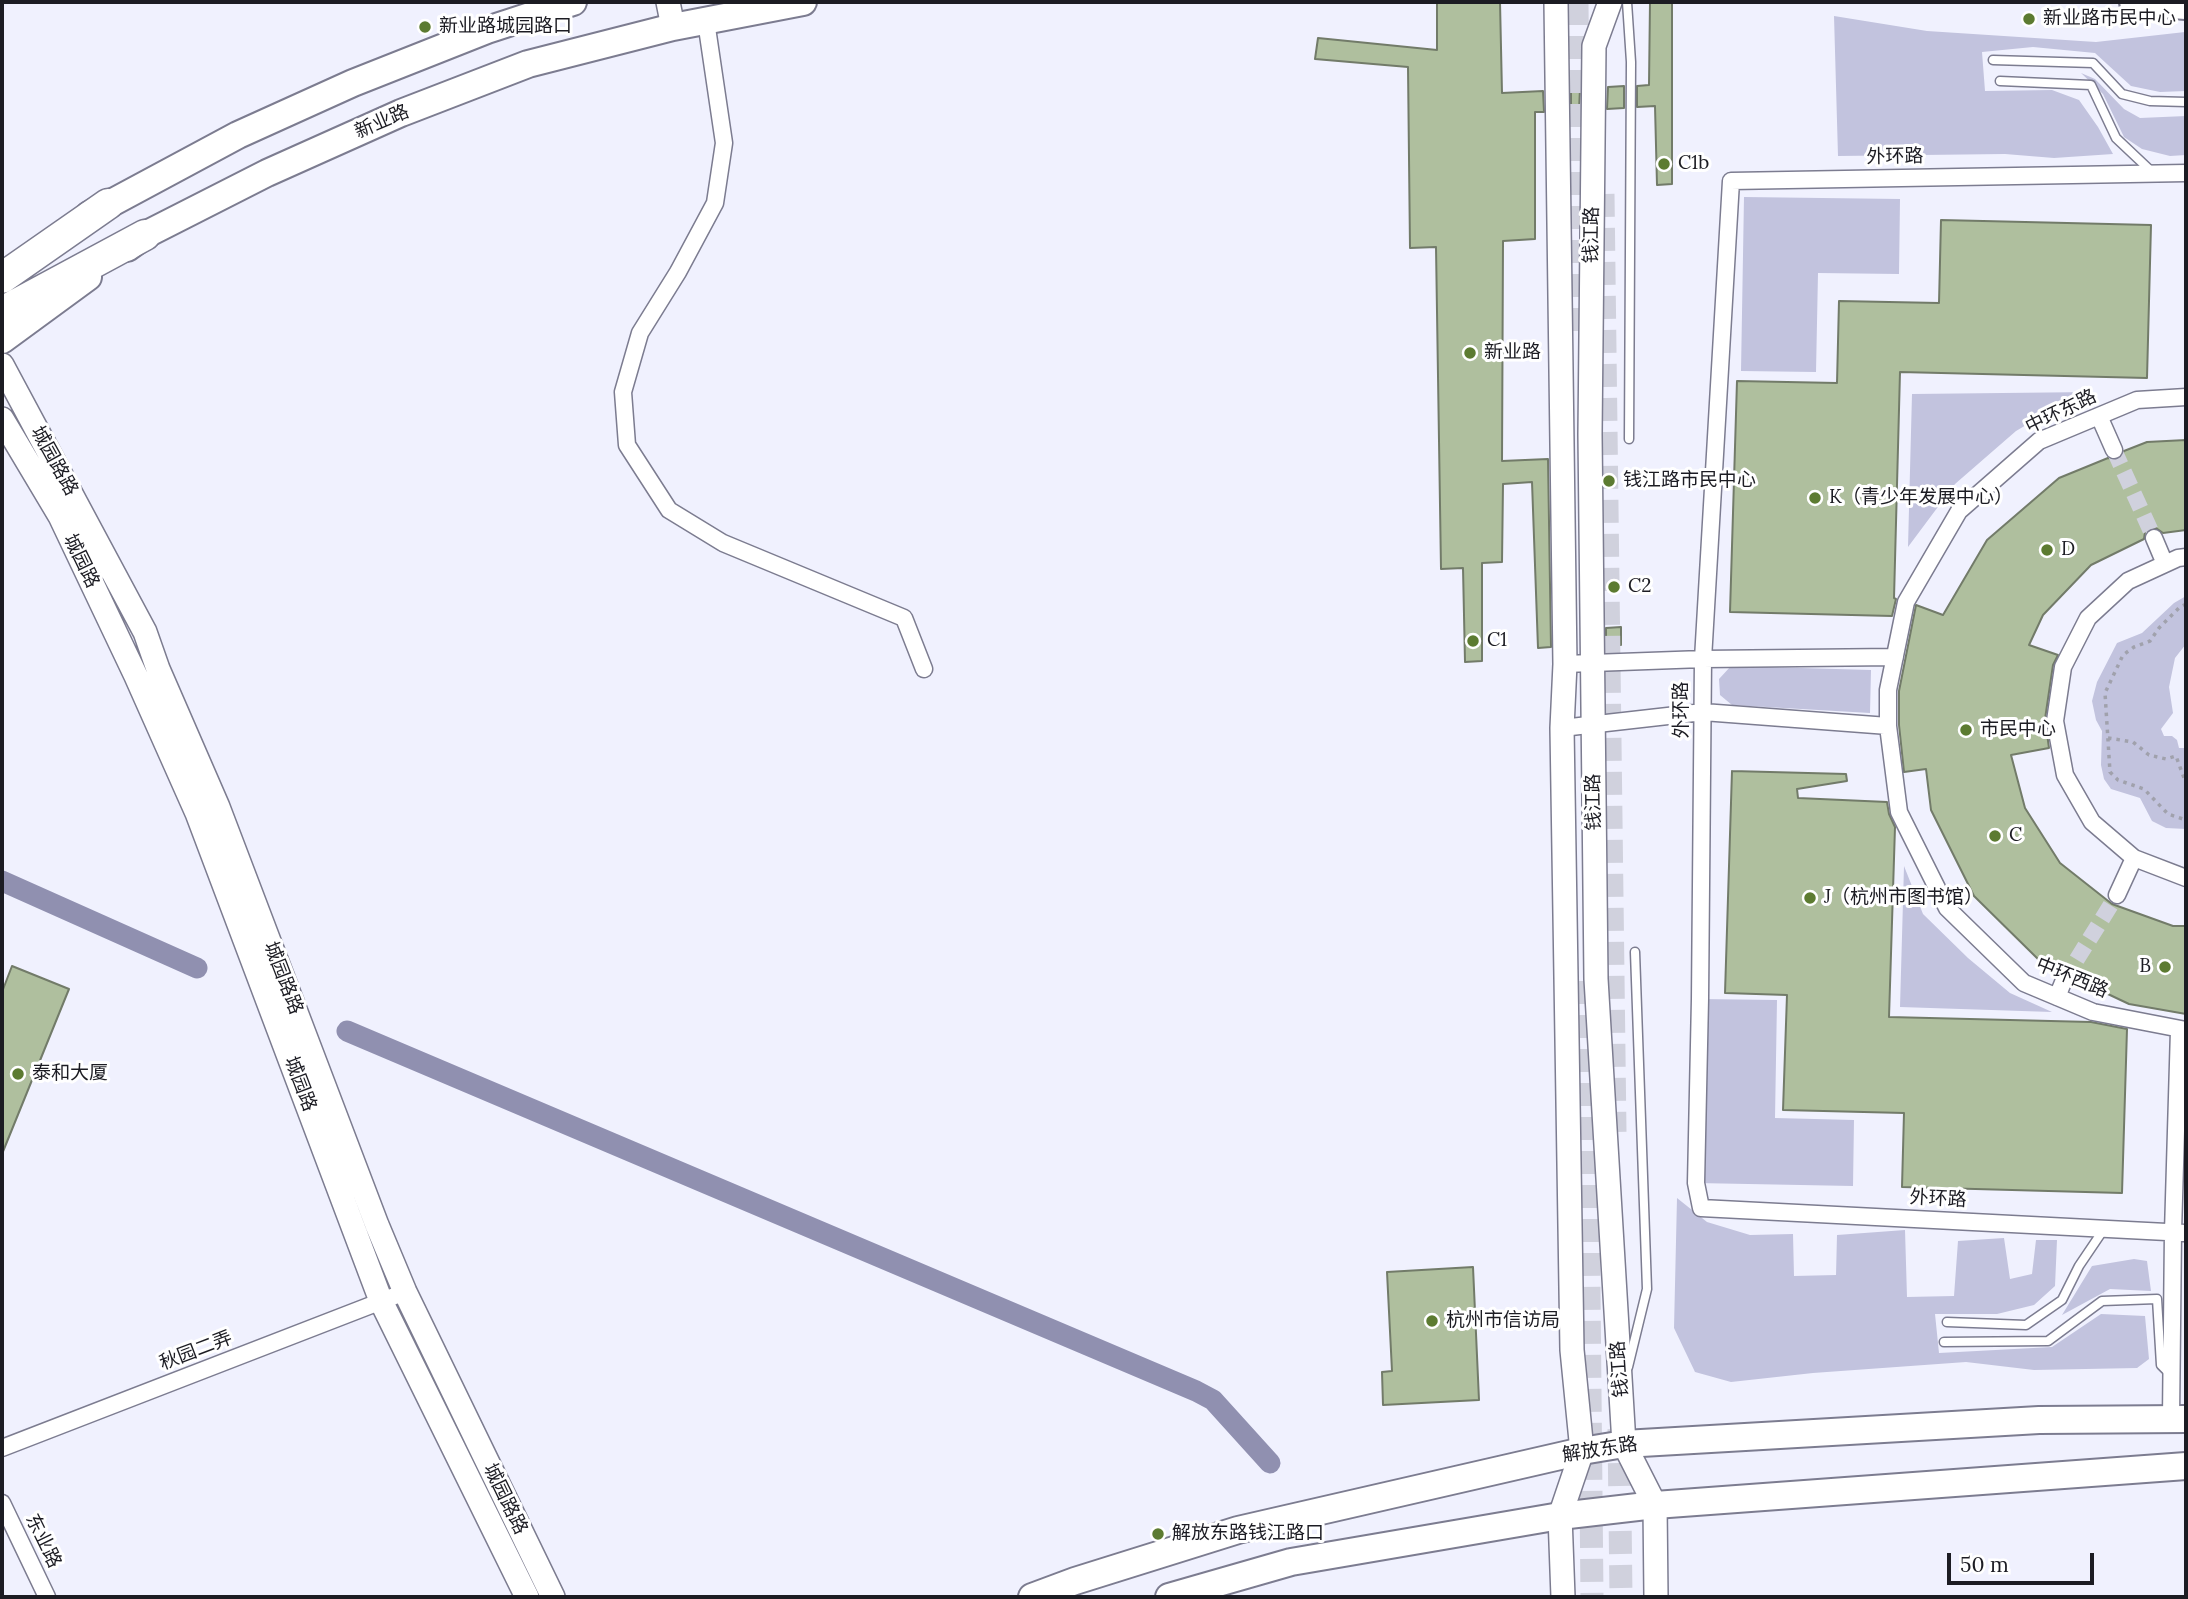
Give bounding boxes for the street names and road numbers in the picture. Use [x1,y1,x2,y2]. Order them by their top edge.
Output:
street label: 新业路 [351,100,413,144]
street label: 外环路 [1866,145,1924,169]
street label: 钱江路 [1580,206,1604,264]
street label: 中环东路 [2022,385,2100,439]
street label: 城园路路 [26,422,82,500]
street label: 城园路 [58,530,104,592]
street label: 外环路 [1671,682,1693,738]
street label: 钱江路 [1582,773,1606,831]
street label: 城园路路 [259,938,307,1018]
street label: 中环西路 [2032,953,2112,1003]
street label: 城园路 [279,1053,321,1115]
street label: 外环路 [1909,1186,1967,1212]
street label: 秋园二弄 [156,1327,236,1375]
street label: 钱江路 [1607,1340,1633,1398]
street label: 解放东路 [1561,1433,1639,1467]
street label: 城园路路 [478,1460,532,1538]
street label: 东业路 [20,1510,66,1572]

